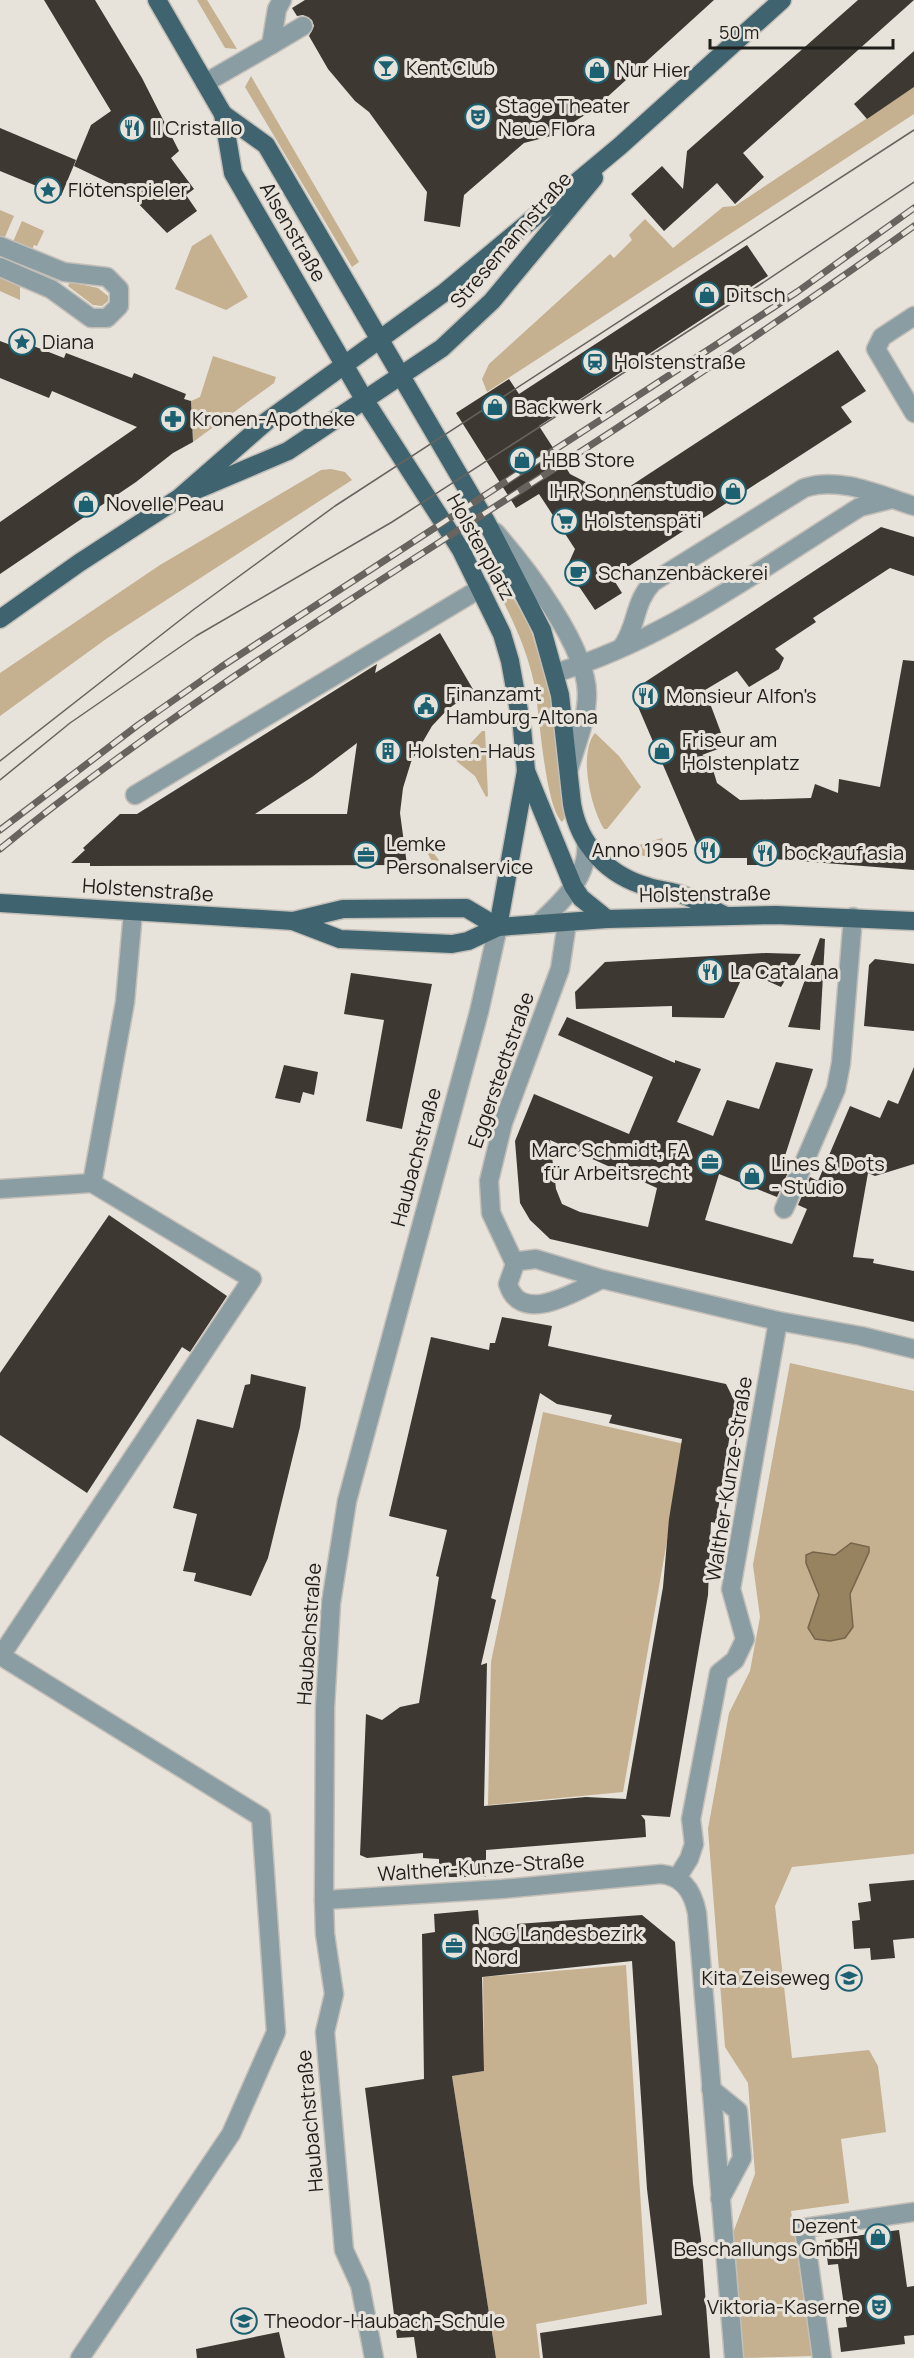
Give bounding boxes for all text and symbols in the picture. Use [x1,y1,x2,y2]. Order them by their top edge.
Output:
scale bar [710,12,893,50]
text: 50 m [719,20,759,44]
bar icon: Kent Club [371,53,401,83]
place label: Kent Club [406,54,495,81]
shop icon: Nur Hier [582,55,612,85]
place label: Nur Hier [616,56,690,83]
place label: Stage Theater Neue Flora [498,92,630,142]
theatre icon: Stage Theater Neue Flora [463,102,493,132]
restaurant icon: Il Cristallo [117,113,147,143]
place label: Il Cristallo [152,114,242,141]
street label: Stresemannstraße [444,166,578,314]
place icon: Flötenspieler [33,175,63,205]
place label: Flötenspieler [68,176,188,203]
street label: Alsenstraße [254,177,333,287]
shop icon: Ditsch [692,280,722,310]
place label: Ditsch [726,281,786,308]
place icon: Diana [7,327,37,357]
place label: Diana [42,328,94,355]
station icon: Holstenstraße [580,347,610,377]
place label: Holstenstraße [614,348,746,375]
shop icon: Backwerk [480,392,510,422]
place label: Backwerk [514,393,603,420]
pharmacy icon: Kronen-Apotheke [158,404,188,434]
place label: Kronen-Apotheke [192,405,355,432]
shop icon: HBB Store [507,445,537,475]
place label: HBB Store [542,446,635,473]
shop icon: IHR Sonnenstudio [718,476,748,506]
place label: IHR Sonnenstudio [549,477,714,504]
shop icon: Novelle Peau [71,489,101,519]
street label: Holstenplatz [441,489,522,605]
place label: Novelle Peau [106,490,224,517]
supermarket icon: Holstenspäti [550,506,580,536]
place label: Holstenspäti [584,507,702,534]
cafe icon: Schanzenbäckerei [563,558,593,588]
place label: Schanzenbäckerei [598,559,768,586]
place label: Finanzamt Hamburg-Altona [446,680,598,730]
restaurant icon: Monsieur Alfon's [631,681,661,711]
place label: Monsieur Alfon's [666,682,817,709]
public building icon: Finanzamt Hamburg-Altona [411,691,441,721]
place label: Friseur am Holstenplatz [682,726,800,776]
building icon: Holsten-Haus [373,736,403,766]
shop icon: Friseur am Holstenplatz [647,736,677,766]
place label: Holsten-Haus [408,737,535,764]
place label: Lemke Personalservice [386,830,533,880]
restaurant icon: Anno 1905 [693,835,723,865]
place label: Anno 1905 [592,836,688,863]
restaurant icon: bock auf asia [750,838,780,868]
place label: bock auf asia [784,839,904,866]
office icon: Lemke Personalservice [351,840,381,870]
street label: Holstenstraße [81,871,215,908]
street label: Holstenstraße [639,879,771,908]
restaurant icon: La Catalana [695,957,725,987]
place label: La Catalana [730,958,839,985]
street label: Eggerstedtstraße [461,988,540,1151]
street label: Haubachstraße [384,1084,447,1229]
place label: Marc Schmidt, FA für Arbeitsrecht [531,1136,690,1186]
office icon: Marc Schmidt, FA für Arbeitsrecht [695,1147,725,1177]
place label: Lines & Dots - Studio [771,1150,885,1200]
shop icon: Lines & Dots - Studio [737,1161,767,1191]
street label: Walther-Kunze-Straße [699,1374,758,1584]
street label: Haubachstraße [290,1562,327,1706]
street label: Walther-Kunze-Straße [377,1846,585,1887]
place label: NGG Landesbezirk Nord [474,1920,644,1970]
office icon: NGG Landesbezirk Nord [439,1931,469,1961]
school or university icon: Kita Zeiseweg [834,1963,864,1993]
place label: Kita Zeiseweg [701,1964,830,1991]
street label: Haubachstraße [290,2049,329,2193]
place label: Dezent Beschallungs GmbH [673,2212,858,2262]
shop icon: Dezent Beschallungs GmbH [863,2222,893,2252]
theatre icon: Viktoria-Kaserne [864,2292,894,2322]
place label: Viktoria-Kaserne [707,2293,860,2320]
school or university icon: Theodor-Haubach-Schule [229,2306,259,2336]
place label: Theodor-Haubach-Schule [264,2307,505,2334]

